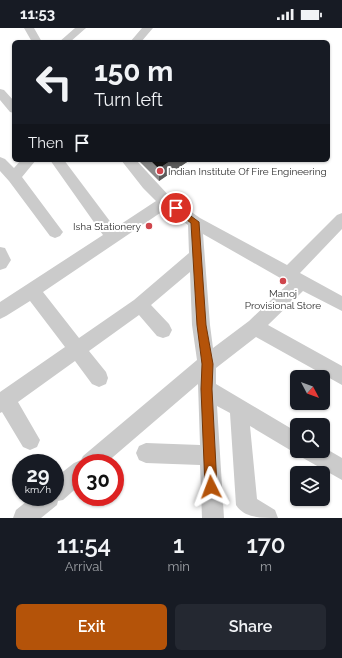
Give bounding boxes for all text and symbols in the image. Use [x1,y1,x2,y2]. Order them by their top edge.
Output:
text: 11:53 [20,5,55,23]
text: 150 m [94,55,173,88]
icon: left [28,56,80,108]
text: Turn left [94,89,163,110]
icon: arrive [71,132,93,154]
text: Then [28,134,63,152]
marker: Indian Institute Of Fire Engineering [155,166,165,176]
place label: Indian Institute Of Fire Engineering [168,166,327,177]
pin [159,191,193,225]
icon: arrive [165,197,187,219]
place label: Isha Stationery [73,221,142,232]
marker: Isha Stationery [144,221,154,231]
marker: Manoj Provisional Store [278,276,288,286]
place label: Manoj Provisional Store [245,288,321,311]
north arrow [290,370,330,410]
map controls [290,370,330,506]
button: search [290,418,330,458]
speed limit sign: 30 [72,454,124,506]
text: 29 [26,463,50,487]
position arrow [190,466,232,508]
button: layers [290,466,330,506]
text: km/h [25,484,51,495]
text: 11:54 [56,530,111,559]
text: 1 [173,530,184,559]
text: 170 [246,530,286,559]
text: Arrival [65,559,103,574]
text: min [168,559,190,574]
text: m [260,559,272,574]
button: Exit [16,604,167,650]
button: Share [175,604,326,650]

